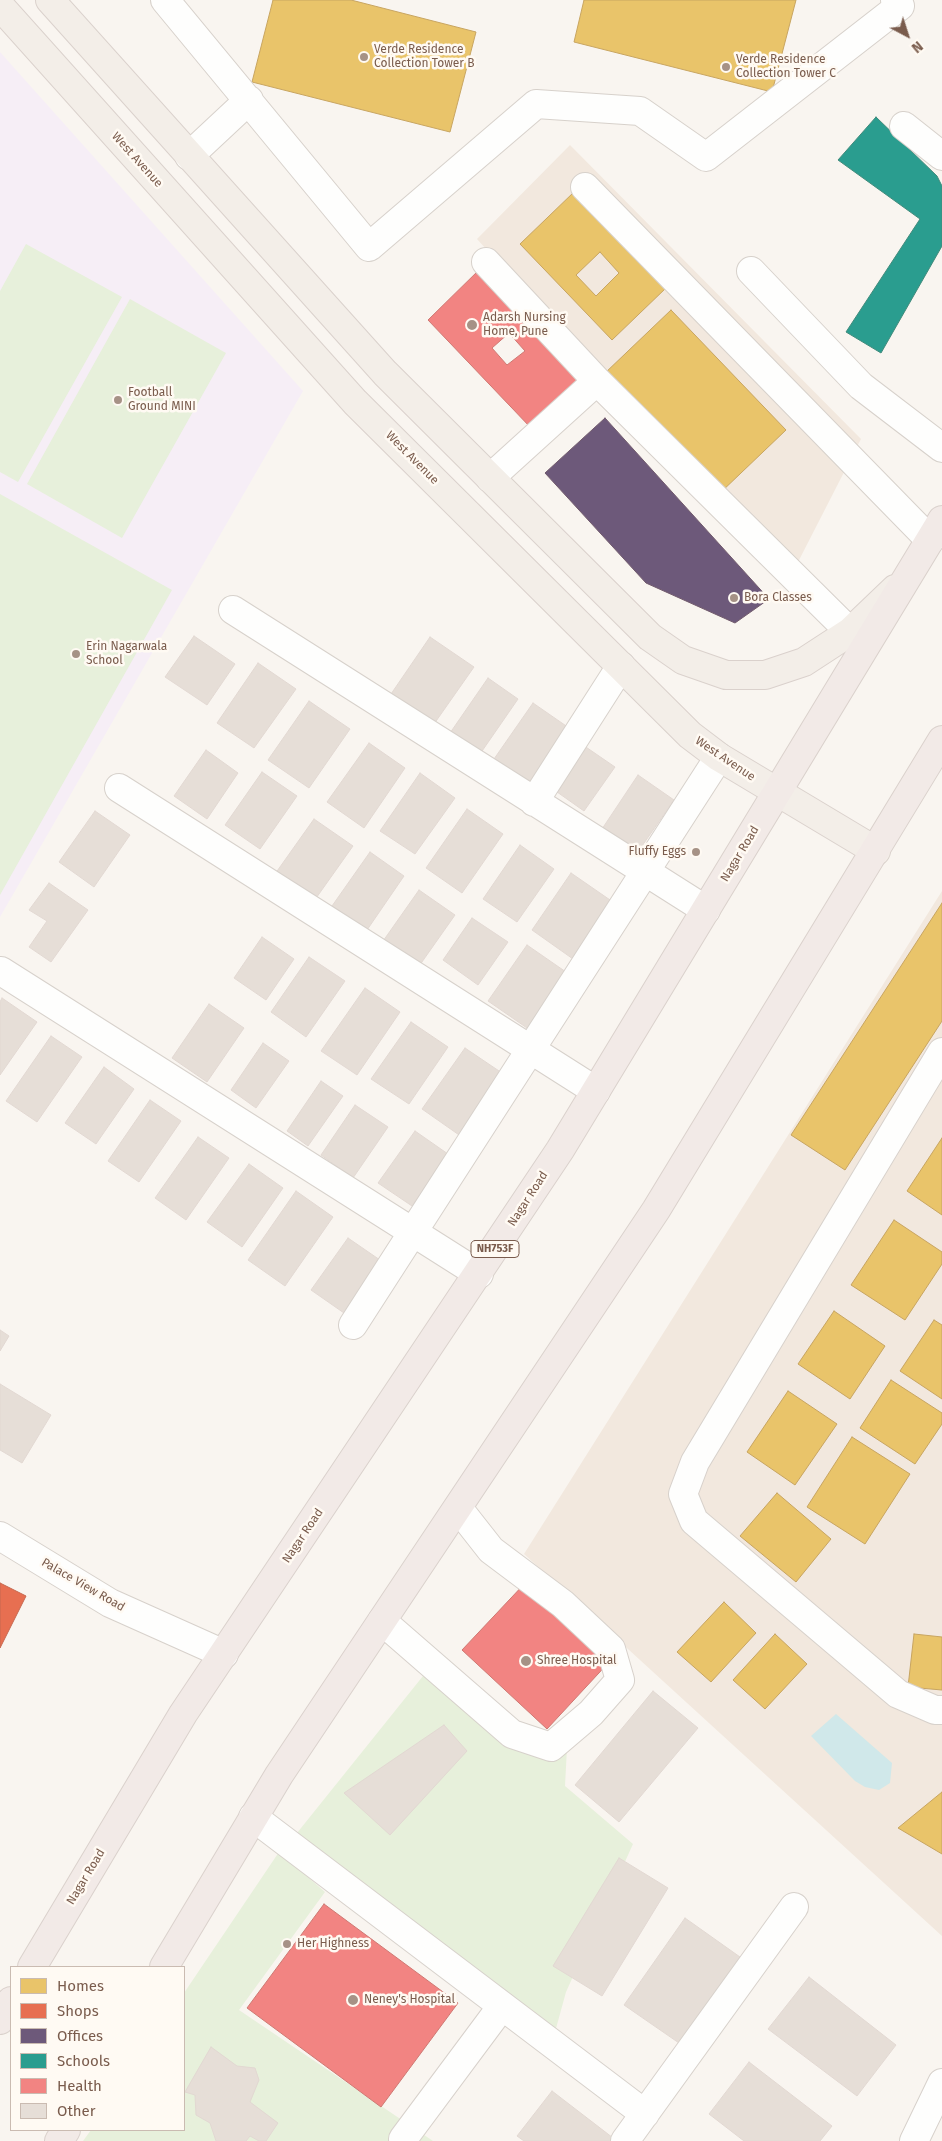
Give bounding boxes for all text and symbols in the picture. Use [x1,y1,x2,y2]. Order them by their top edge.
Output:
north arrow [882,10,932,60]
text: N [908,37,926,56]
place label: Verde Residence Collection Tower B [374,43,474,71]
marker: Verde Residence Collection Tower B [358,51,370,63]
place label: Verde Residence Collection Tower C [736,53,836,81]
marker: Verde Residence Collection Tower C [720,61,732,73]
street label: West Avenue [108,129,166,191]
place label: Adarsh Nursing Home, Pune [483,311,566,339]
marker: Adarsh Nursing Home, Pune [465,318,479,332]
place label: Football Ground MINI [128,386,196,414]
marker: Football Ground MINI [112,394,124,406]
street label: West Avenue [382,428,442,488]
place label: Bora Classes [744,591,812,605]
marker: Bora Classes [728,592,740,604]
place label: Erin Nagarwala School [86,640,167,668]
marker: Erin Nagarwala School [70,648,82,660]
street label: West Avenue [692,734,758,784]
street label: Nagar Road [718,823,762,885]
place label: Fluffy Eggs [628,845,686,859]
marker: Fluffy Eggs [690,846,702,858]
street label: Nagar Road [505,1169,551,1229]
road number: NH753F [471,1240,519,1258]
street label: Nagar Road [280,1506,326,1566]
street label: Palace View Road [39,1555,127,1615]
marker: Shree Hospital [519,1654,533,1668]
place label: Shree Hospital [537,1654,617,1668]
street label: Nagar Road [64,1846,108,1908]
place label: Her Highness [297,1937,369,1951]
marker: Her Highness [281,1938,293,1950]
legend [10,1966,185,2131]
text: Homes [57,1977,104,1995]
marker: Neney's Hospital [346,1993,360,2007]
place label: Neney's Hospital [364,1993,455,2007]
text: Shops [57,2002,99,2020]
text: Offices [57,2027,103,2045]
text: Schools [57,2052,110,2070]
text: Health [57,2077,102,2095]
text: Other [57,2102,96,2120]

